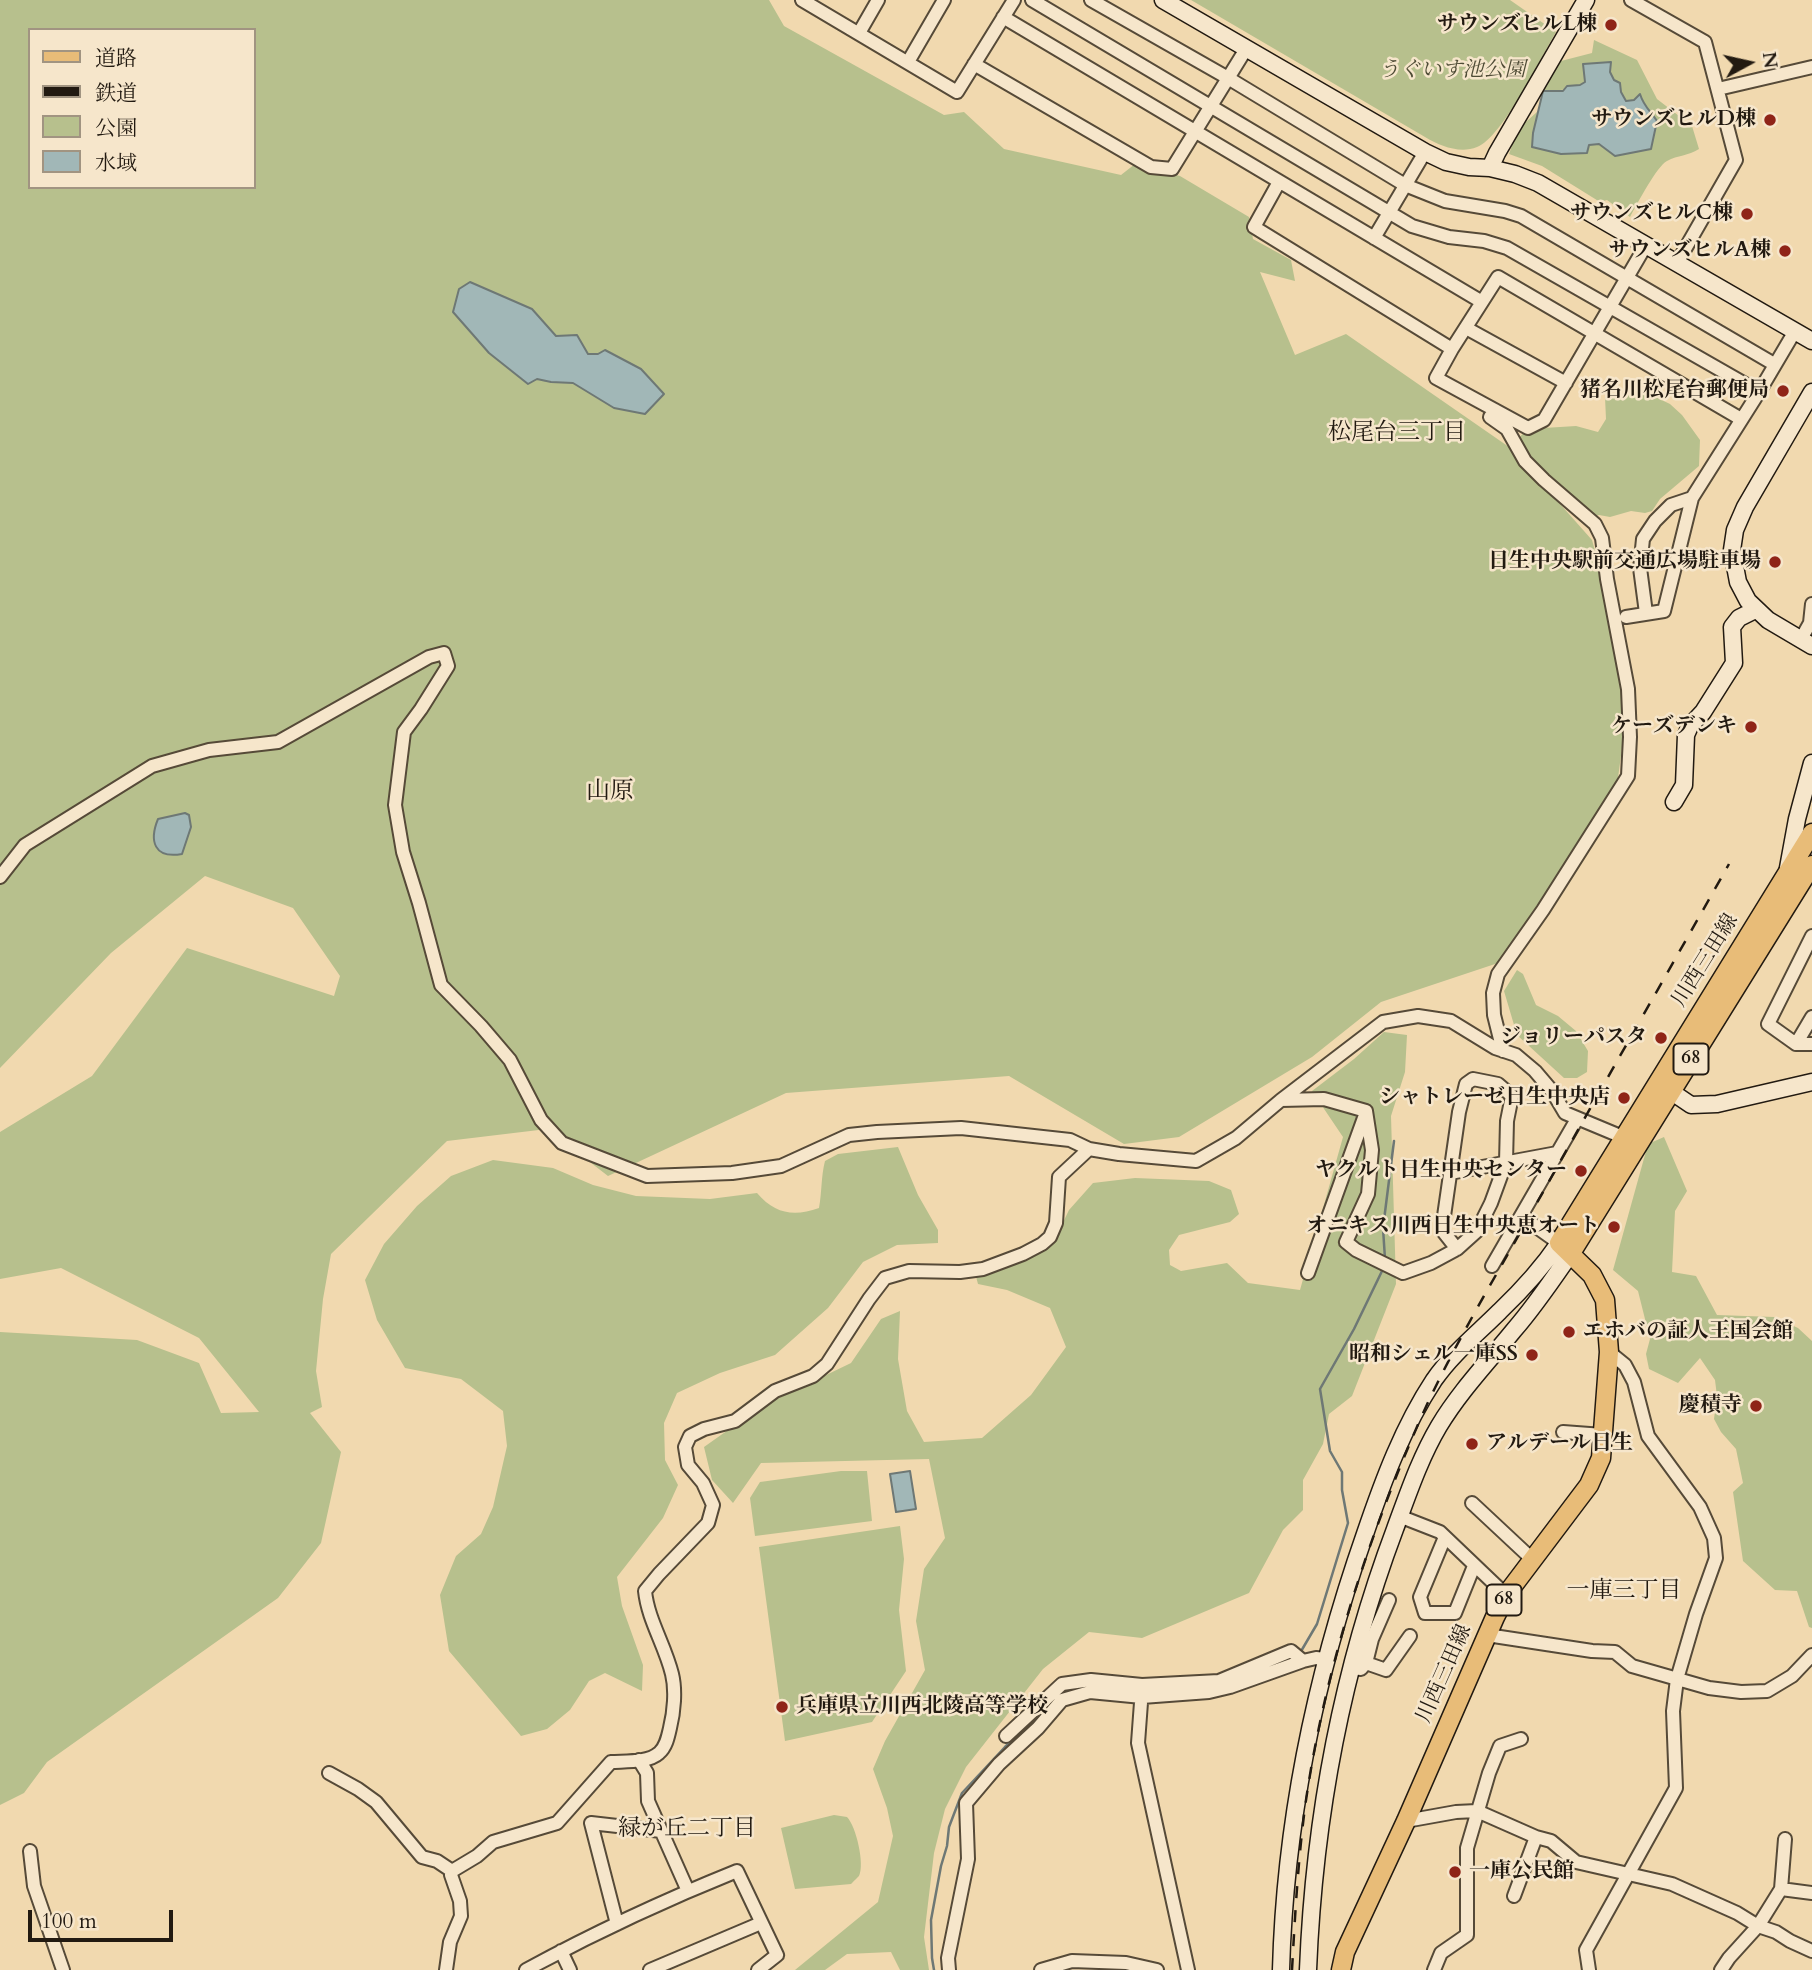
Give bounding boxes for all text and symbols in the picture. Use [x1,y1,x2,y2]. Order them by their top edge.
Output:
place label: サウンズヒルL棟 [1437,12,1597,38]
marker: サウンズヒルL棟 [1603,17,1619,33]
legend [28,28,256,189]
north arrow [1714,28,1784,98]
text: 道路 [95,44,137,73]
text: N [1756,50,1784,70]
park label: うぐいす池公園 [1379,58,1525,84]
text: 鉄道 [95,79,137,108]
place label: サウンズヒルD棟 [1591,107,1756,133]
marker: サウンズヒルD棟 [1762,112,1778,128]
text: 公園 [95,114,137,143]
text: 水域 [95,149,137,178]
place label: サウンズヒルC棟 [1570,201,1733,227]
marker: サウンズヒルC棟 [1739,206,1755,222]
place label: サウンズヒルA棟 [1608,238,1771,264]
marker: サウンズヒルA棟 [1777,243,1793,259]
place label: 猪名川松尾台郵便局 [1580,378,1769,404]
marker: 猪名川松尾台郵便局 [1775,383,1791,399]
district label: 松尾台三丁目 [1328,420,1466,448]
place label: 日生中央駅前交通広場駐車場 [1488,549,1761,575]
marker: 日生中央駅前交通広場駐車場 [1767,554,1783,570]
place label: ケーズデンキ [1611,714,1737,740]
marker: ケーズデンキ [1743,719,1759,735]
district label: 山原 [586,778,634,806]
street label: 川西三田線 [1667,910,1745,1012]
place label: ジョリーパスタ [1500,1025,1647,1051]
marker: ジョリーパスタ [1653,1030,1669,1046]
road number: 68 [1674,1044,1708,1074]
place label: シャトレーゼ日生中央店 [1379,1085,1610,1111]
marker: シャトレーゼ日生中央店 [1616,1090,1632,1106]
place label: ヤクルト日生中央センター [1315,1158,1567,1184]
marker: ヤクルト日生中央センター [1573,1163,1589,1179]
place label: オニキス川西日生中央恵オート [1306,1214,1600,1240]
marker: オニキス川西日生中央恵オート [1606,1219,1622,1235]
place label: エホバの証人王国会館 [1583,1319,1793,1345]
marker: エホバの証人王国会館 [1561,1324,1577,1340]
place label: 昭和シェル一庫SS [1349,1342,1518,1368]
marker: 昭和シェル一庫SS [1524,1347,1540,1363]
place label: 慶積寺 [1679,1393,1742,1419]
marker: 慶積寺 [1748,1398,1764,1414]
place label: アルデール日生 [1486,1431,1633,1457]
marker: アルデール日生 [1464,1436,1480,1452]
district label: 一庫三丁目 [1567,1578,1681,1606]
road number: 68 [1486,1584,1522,1616]
street label: 川西三田線 [1412,1621,1478,1727]
place label: 兵庫県立川西北陵高等学校 [796,1694,1048,1720]
marker: 兵庫県立川西北陵高等学校 [774,1699,790,1715]
district label: 緑が丘二丁目 [618,1816,756,1844]
place label: 一庫公民館 [1469,1859,1574,1885]
marker: 一庫公民館 [1447,1864,1463,1880]
scale bar [32,1896,177,1940]
text: 100 m [41,1907,97,1936]

